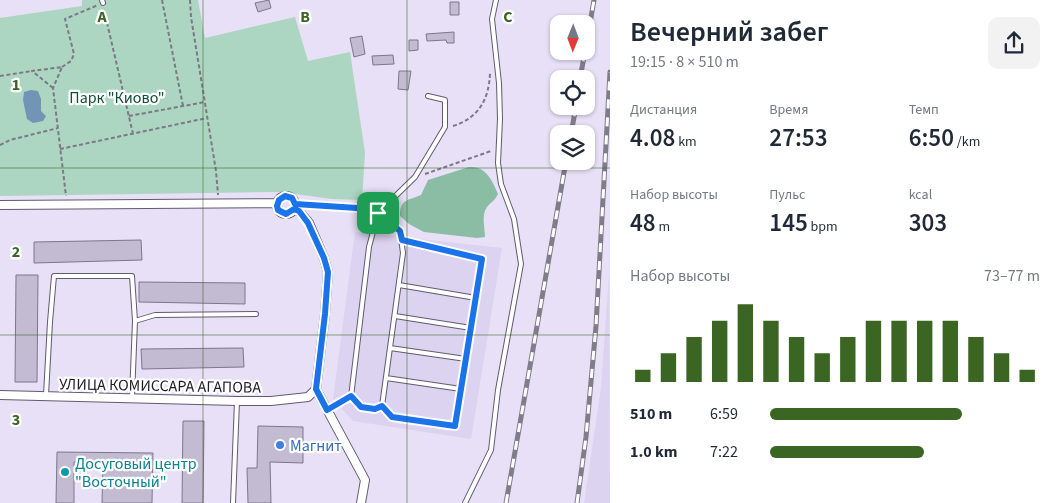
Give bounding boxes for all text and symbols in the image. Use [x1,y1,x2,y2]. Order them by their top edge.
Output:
text: A [96,6,107,28]
text: B [300,6,310,28]
text: C [503,6,513,28]
text: Вечерний забег [630,12,829,52]
north arrow [550,15,595,60]
map controls [550,15,595,170]
button: share [988,17,1040,69]
text: 19:15 · 8 × 510 m [630,51,739,73]
button: locate [550,70,595,115]
text: 1 [12,74,20,96]
park label: Парк "Киово" [69,87,165,109]
text: Дистанция [630,100,697,120]
text: Время [769,100,808,120]
text: Темп [909,100,939,120]
text: 4.08 [630,120,675,156]
text: 27:53 [769,120,828,156]
text: 6:50 [909,120,954,156]
button: layers [550,125,595,170]
text: km [675,132,697,152]
text: /km [954,132,980,152]
text: Набор высоты [630,185,718,205]
text: Пульс [769,185,806,205]
text: kcal [909,185,932,205]
pin [357,192,399,234]
icon: arrive [364,199,392,227]
text: 48 [630,205,656,241]
text: 145 [769,205,808,241]
text: 303 [909,205,947,241]
text: m [656,217,670,237]
text: bpm [808,217,838,237]
text: 2 [12,241,20,263]
text: Набор высоты [630,265,730,287]
text: 73–77 m [984,265,1040,287]
street label: УЛИЦА КОМИССАРА АГАПОВА [59,373,261,399]
text: 510 m [630,403,672,425]
text: 6:59 [710,403,738,425]
text: 3 [12,409,20,431]
place label: Магнит [290,435,342,457]
marker: Магнит [274,439,286,451]
text: 1.0 km [630,441,677,463]
text: 7:22 [710,441,738,463]
place label: Досуговый центр "Восточный" [75,453,197,493]
marker: Досуговый центр "Восточный" [59,466,71,478]

